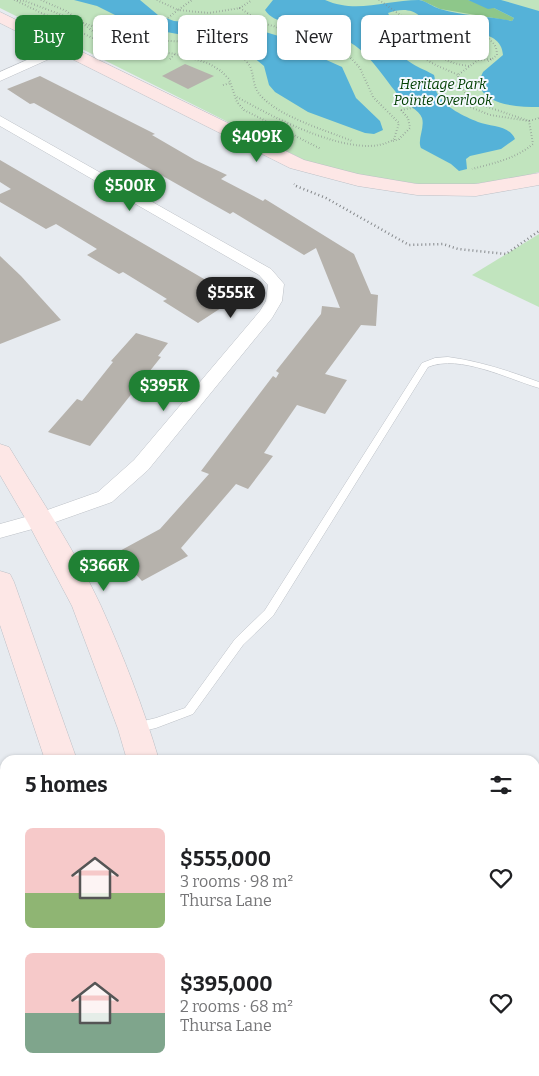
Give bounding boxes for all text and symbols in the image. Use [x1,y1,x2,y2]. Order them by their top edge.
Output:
chip: Buy [15,15,83,60]
chip: Rent [93,15,168,60]
chip: Filters [178,15,267,60]
chip: New [277,15,351,60]
chip: Apartment [361,15,489,60]
park label: Heritage Park Pointe Overlook [393,76,493,109]
pin: $409K [222,120,292,163]
text: $409K [232,127,282,146]
pin: $500K [95,170,165,212]
text: $500K [105,176,155,195]
pin: $555K [196,276,266,319]
text: $555K [207,283,255,302]
pin: $395K [129,370,199,412]
text: $395K [140,376,188,395]
pin: $366K [69,550,139,592]
text: $366K [79,556,129,575]
icon: filters [487,771,515,799]
text: 5 homes [25,772,108,798]
text: $555,000 [180,846,271,872]
icon: home [65,848,125,908]
icon: heart [487,864,515,892]
text: 3 rooms · 98 m² [180,872,293,891]
text: Thursa Lane [180,891,272,910]
text: $395,000 [180,971,273,997]
icon: home [65,973,125,1033]
icon: heart [487,989,515,1017]
text: 2 rooms · 68 m² [180,997,293,1016]
text: Thursa Lane [180,1016,272,1035]

